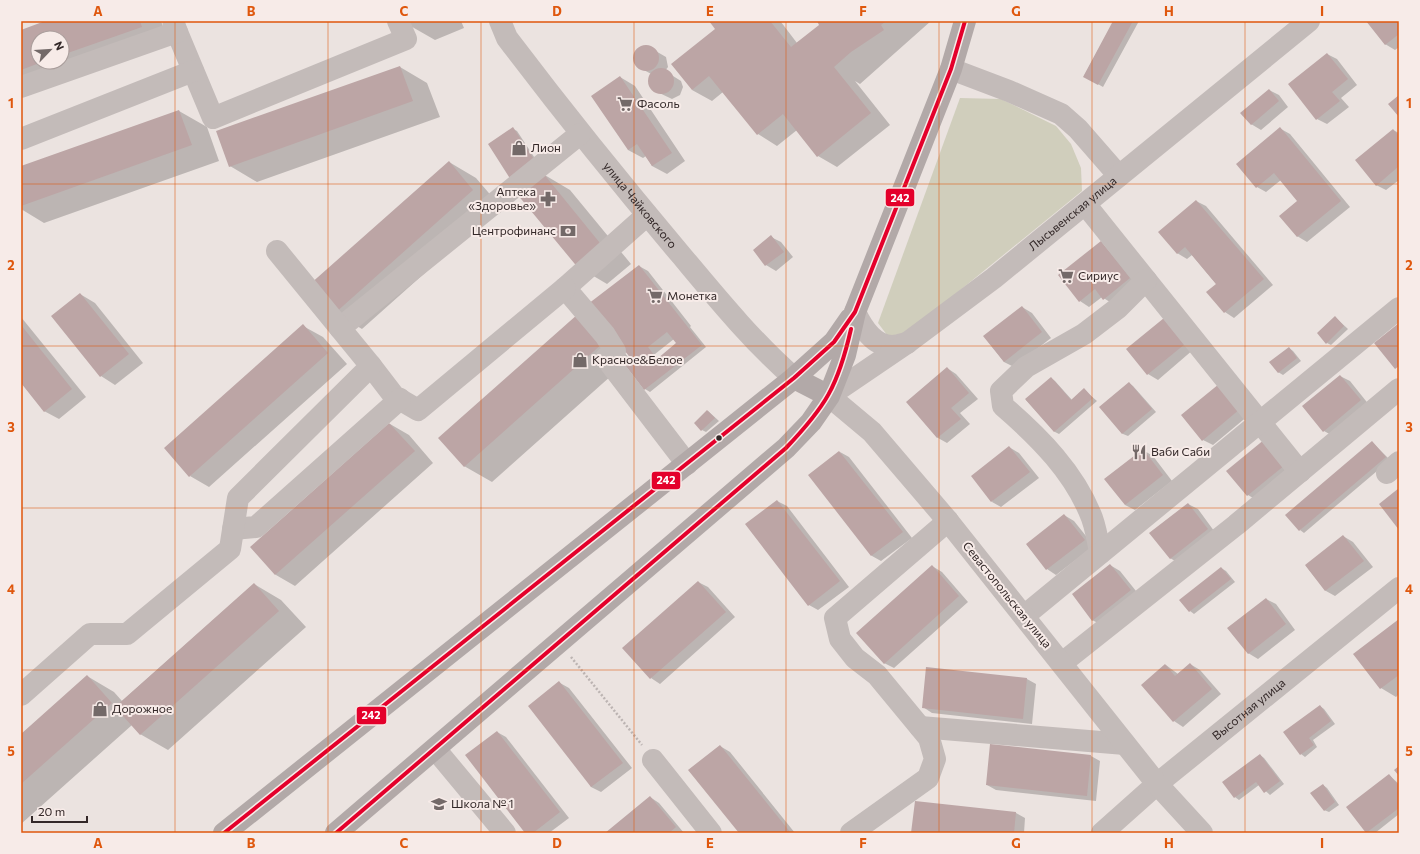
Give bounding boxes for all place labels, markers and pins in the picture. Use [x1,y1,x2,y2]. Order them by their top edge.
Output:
supermarket icon: Фасоль [616,95,634,113]
place label: Фасоль [637,96,680,110]
shop icon: Лион [510,139,528,157]
place label: Лион [531,140,561,154]
place label: Аптека «Здоровье» [468,184,536,212]
pharmacy icon: Аптека «Здоровье» [539,190,557,208]
bank icon: Центрофинанс [559,222,577,240]
place label: Центрофинанс [472,223,556,237]
supermarket icon: Сириус [1057,267,1075,285]
place label: Сириус [1078,268,1119,282]
supermarket icon: Монетка [646,287,664,305]
place label: Монетка [667,288,717,302]
shop icon: Красное&Белое [571,351,589,369]
place label: Красное&Белое [592,352,683,366]
unlabelled marker [714,433,724,443]
restaurant icon: Ваби Саби [1130,443,1148,461]
place label: Ваби Саби [1151,444,1210,458]
shop icon: Дорожное [91,700,109,718]
place label: Дорожное [112,701,172,715]
school or university icon: Школа № 1 [430,795,448,813]
place label: Школа № 1 [451,796,514,810]

